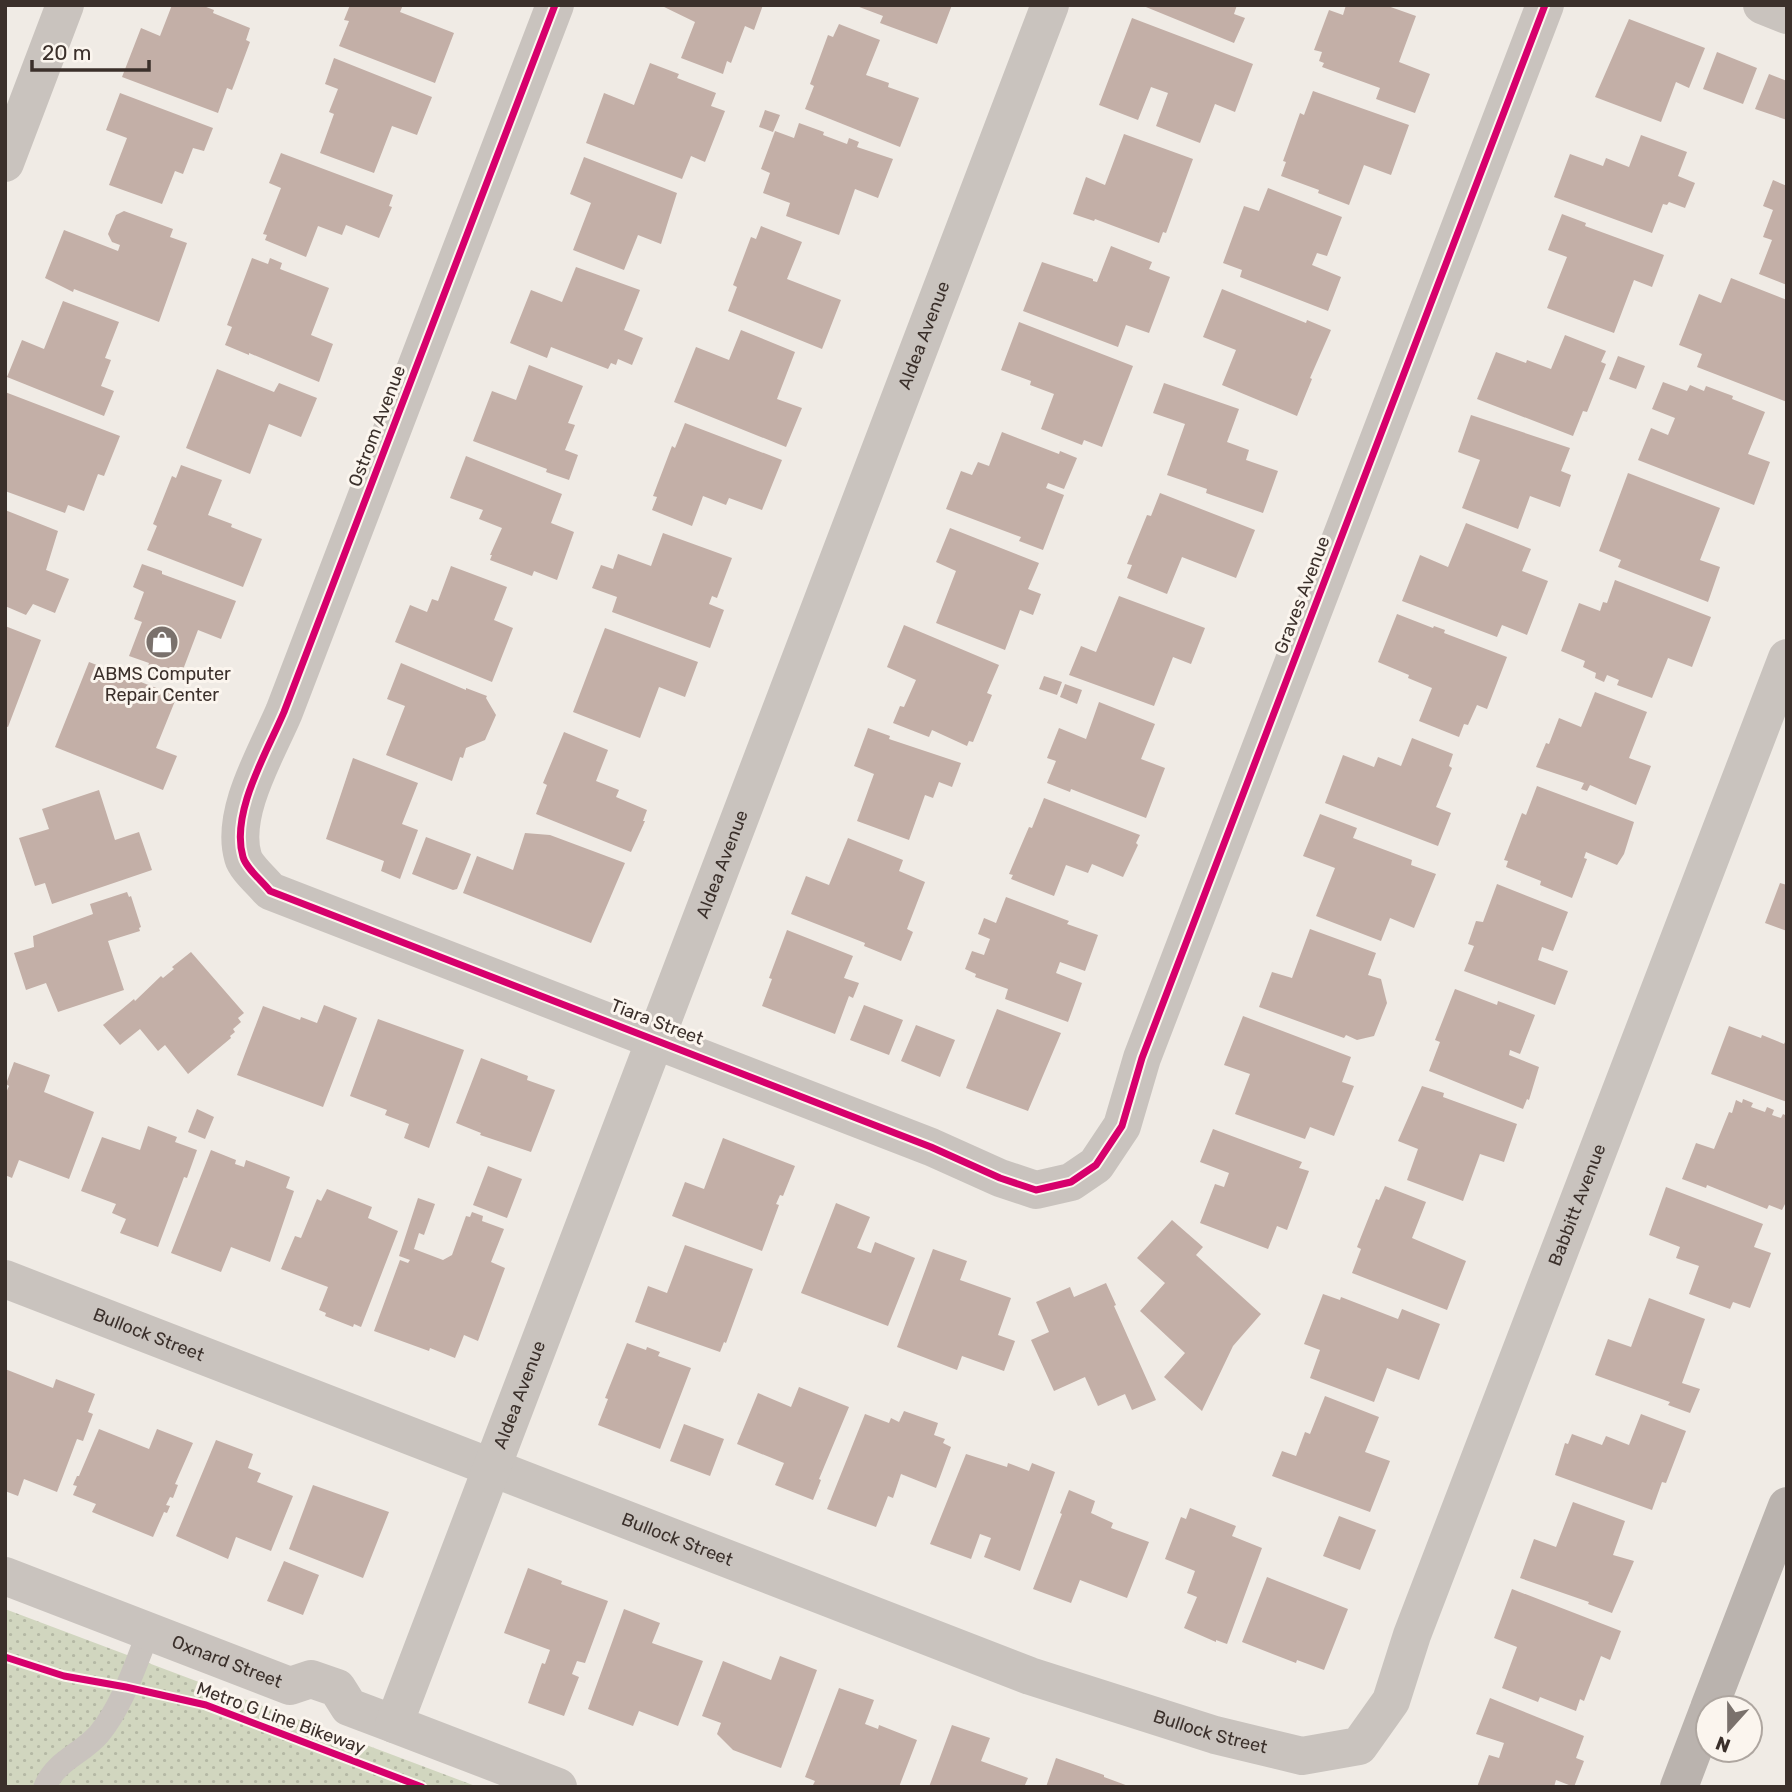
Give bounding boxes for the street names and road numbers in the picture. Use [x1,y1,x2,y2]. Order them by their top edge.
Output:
street label: Aldea Avenue [893,278,955,393]
street label: Ostrom Avenue [344,362,410,490]
street label: Graves Avenue [1269,533,1335,657]
street label: Aldea Avenue [691,807,753,921]
street label: Tiara Street [607,994,707,1050]
street label: Babbitt Avenue [1544,1141,1610,1269]
street label: Bullock Street [90,1303,207,1366]
street label: Aldea Avenue [489,1338,550,1452]
street label: Bullock Street [619,1508,736,1571]
street label: Oxnard Street [169,1630,285,1693]
street label: Metro G Line Bikeway [194,1677,369,1759]
street label: Bullock Street [1151,1705,1269,1758]

